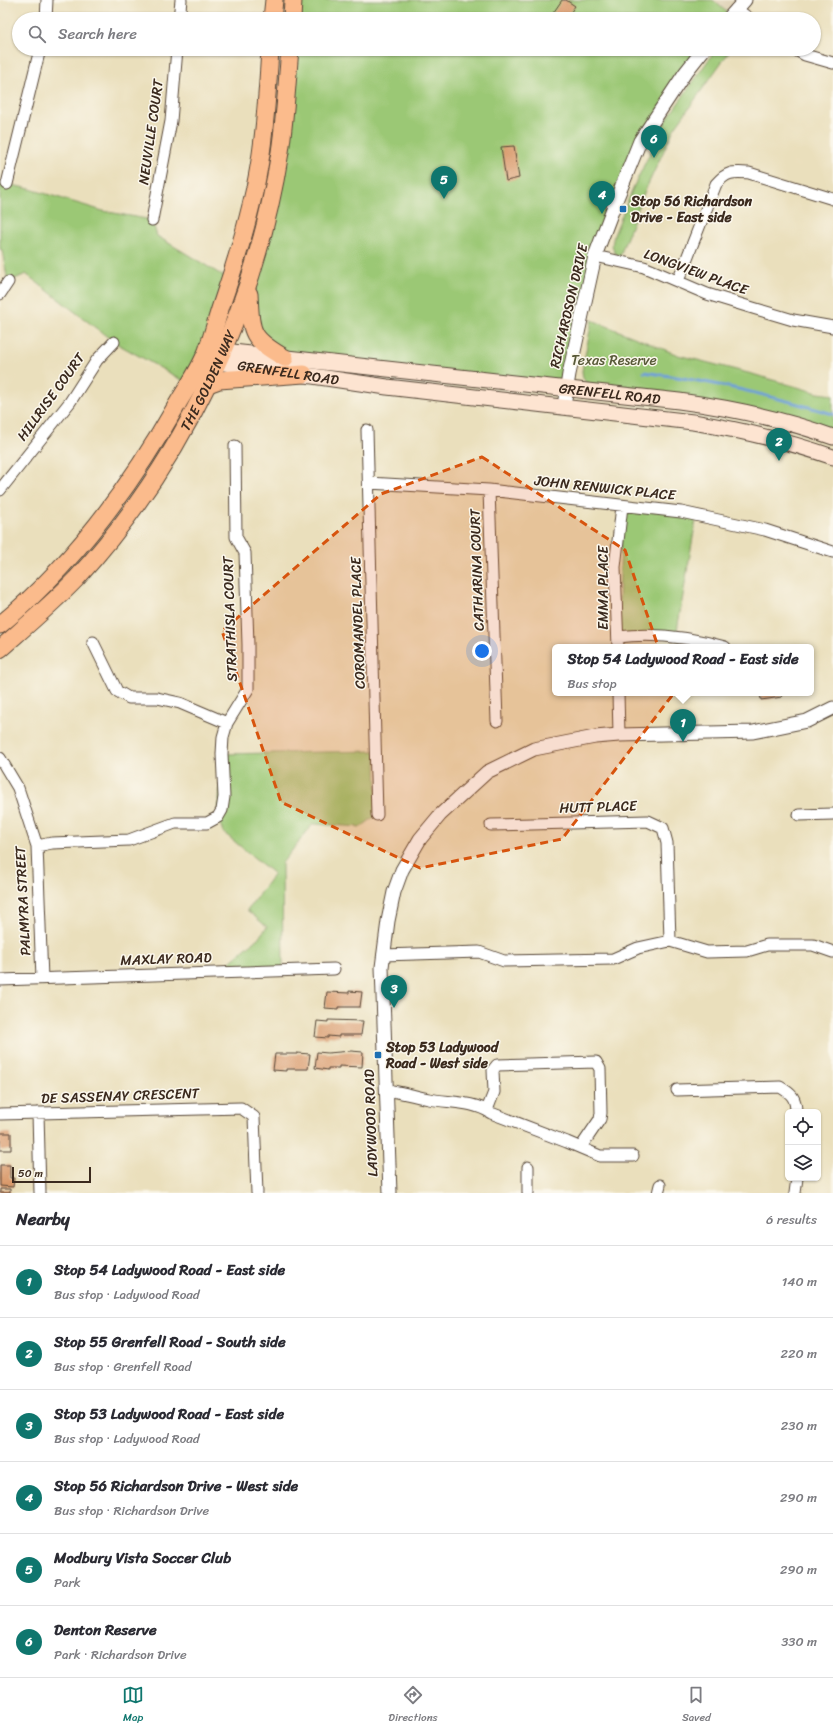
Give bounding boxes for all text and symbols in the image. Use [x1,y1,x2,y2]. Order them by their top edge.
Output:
search box [12,12,821,56]
text: Search here [58,21,137,47]
icon: search [26,23,48,45]
street label: NEUVILLE COURT [131,76,171,186]
pin: 6 [641,125,667,158]
pin: 5 [431,166,457,199]
pin: 4 [589,181,615,214]
place label: Stop 56 Richardson Drive - East side [630,189,752,230]
marker: Stop 56 Richardson Drive - East side [618,204,628,214]
street label: RICHARDSON DRIVE [543,240,596,371]
street label: LONGVIEW PLACE [640,242,753,303]
street label: THE GOLDEN WAY [173,325,243,436]
street label: HILLRISE COURT [10,346,93,446]
park label: Texas Reserve [571,348,657,373]
street label: GRENFELL ROAD [236,353,341,392]
street label: GRENFELL ROAD [558,375,662,411]
pin: 2 [766,428,792,461]
street label: JOHN RENWICK PLACE [532,468,678,508]
street label: CATHARINA COURT [462,507,492,631]
street label: EMMA PLACE [591,545,616,630]
street label: STRATHISLA COURT [215,555,245,682]
street label: COROMANDEL PLACE [343,555,373,689]
your location [472,641,492,661]
popup [552,644,814,696]
text: Stop 54 Ladywood Road - East side [567,646,799,672]
text: Bus stop [567,672,617,695]
pin: 1 [670,709,696,742]
street label: HUTT PLACE [559,793,638,821]
street label: PALMYRA STREET [8,845,38,956]
street label: MAXLAY ROAD [120,945,213,973]
pin: 3 [381,975,407,1008]
place label: Stop 53 Ladywood Road - West side [385,1035,500,1076]
marker: Stop 53 Ladywood Road - West side [373,1050,383,1060]
street label: LADYWOOD ROAD [357,1068,385,1177]
street label: DE SASSENAY CRESCENT [41,1081,200,1111]
map controls [785,1109,821,1181]
button: locate [785,1109,821,1145]
button: layers [785,1145,821,1181]
text: 50 m [18,1164,43,1183]
scale bar [12,1165,91,1184]
text: Nearby [16,1204,70,1234]
text: 6 results [766,1208,817,1231]
text: Stop 54 Ladywood Road - East side [54,1257,285,1283]
text: 1 [26,1270,32,1293]
text: 140 m [782,1270,817,1293]
text: Bus stop · Ladywood Road [54,1283,200,1306]
text: Stop 55 Grenfell Road - South side [54,1329,286,1355]
text: 2 [25,1342,33,1365]
text: 220 m [780,1342,817,1365]
text: Bus stop · Grenfell Road [54,1355,191,1378]
text: Stop 53 Ladywood Road - East side [54,1401,284,1427]
text: 3 [25,1414,33,1437]
text: 230 m [781,1414,817,1437]
text: Bus stop · Ladywood Road [54,1427,200,1450]
text: Stop 56 Richardson Drive - West side [54,1473,298,1499]
text: 4 [25,1486,33,1509]
text: 290 m [780,1486,817,1509]
text: Bus stop · Richardson Drive [54,1499,209,1522]
text: Modbury Vista Soccer Club [54,1545,231,1571]
text: 5 [25,1558,33,1581]
text: 290 m [780,1558,817,1581]
text: Park [54,1571,81,1594]
text: Denton Reserve [54,1617,157,1643]
text: 6 [25,1630,33,1653]
text: 330 m [781,1630,817,1653]
text: Park · Richardson Drive [54,1643,187,1666]
tab: Map [122,1684,144,1727]
tab: Directions [388,1684,438,1727]
tab: Saved [682,1684,711,1727]

